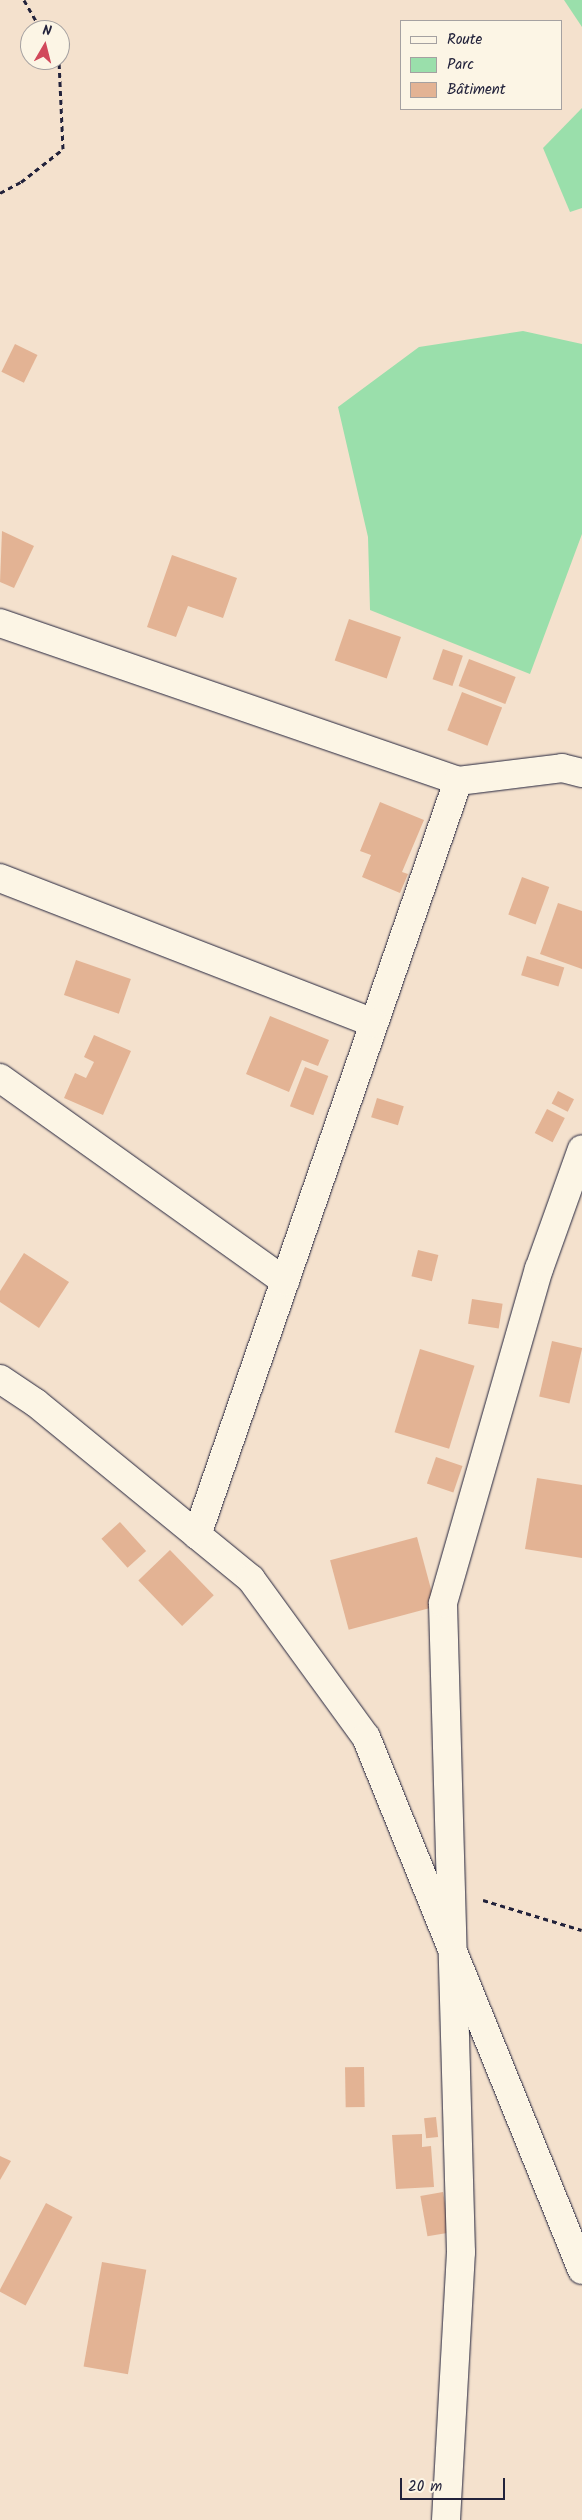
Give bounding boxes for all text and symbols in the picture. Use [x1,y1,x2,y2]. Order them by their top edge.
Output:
north arrow [20,20,70,70]
text: N [41,20,53,43]
legend [400,20,562,110]
text: Route [447,28,482,52]
text: Parc [447,53,474,77]
text: Bâtiment [447,78,506,102]
scale bar [402,2468,507,2500]
text: 20 m [408,2475,442,2499]

